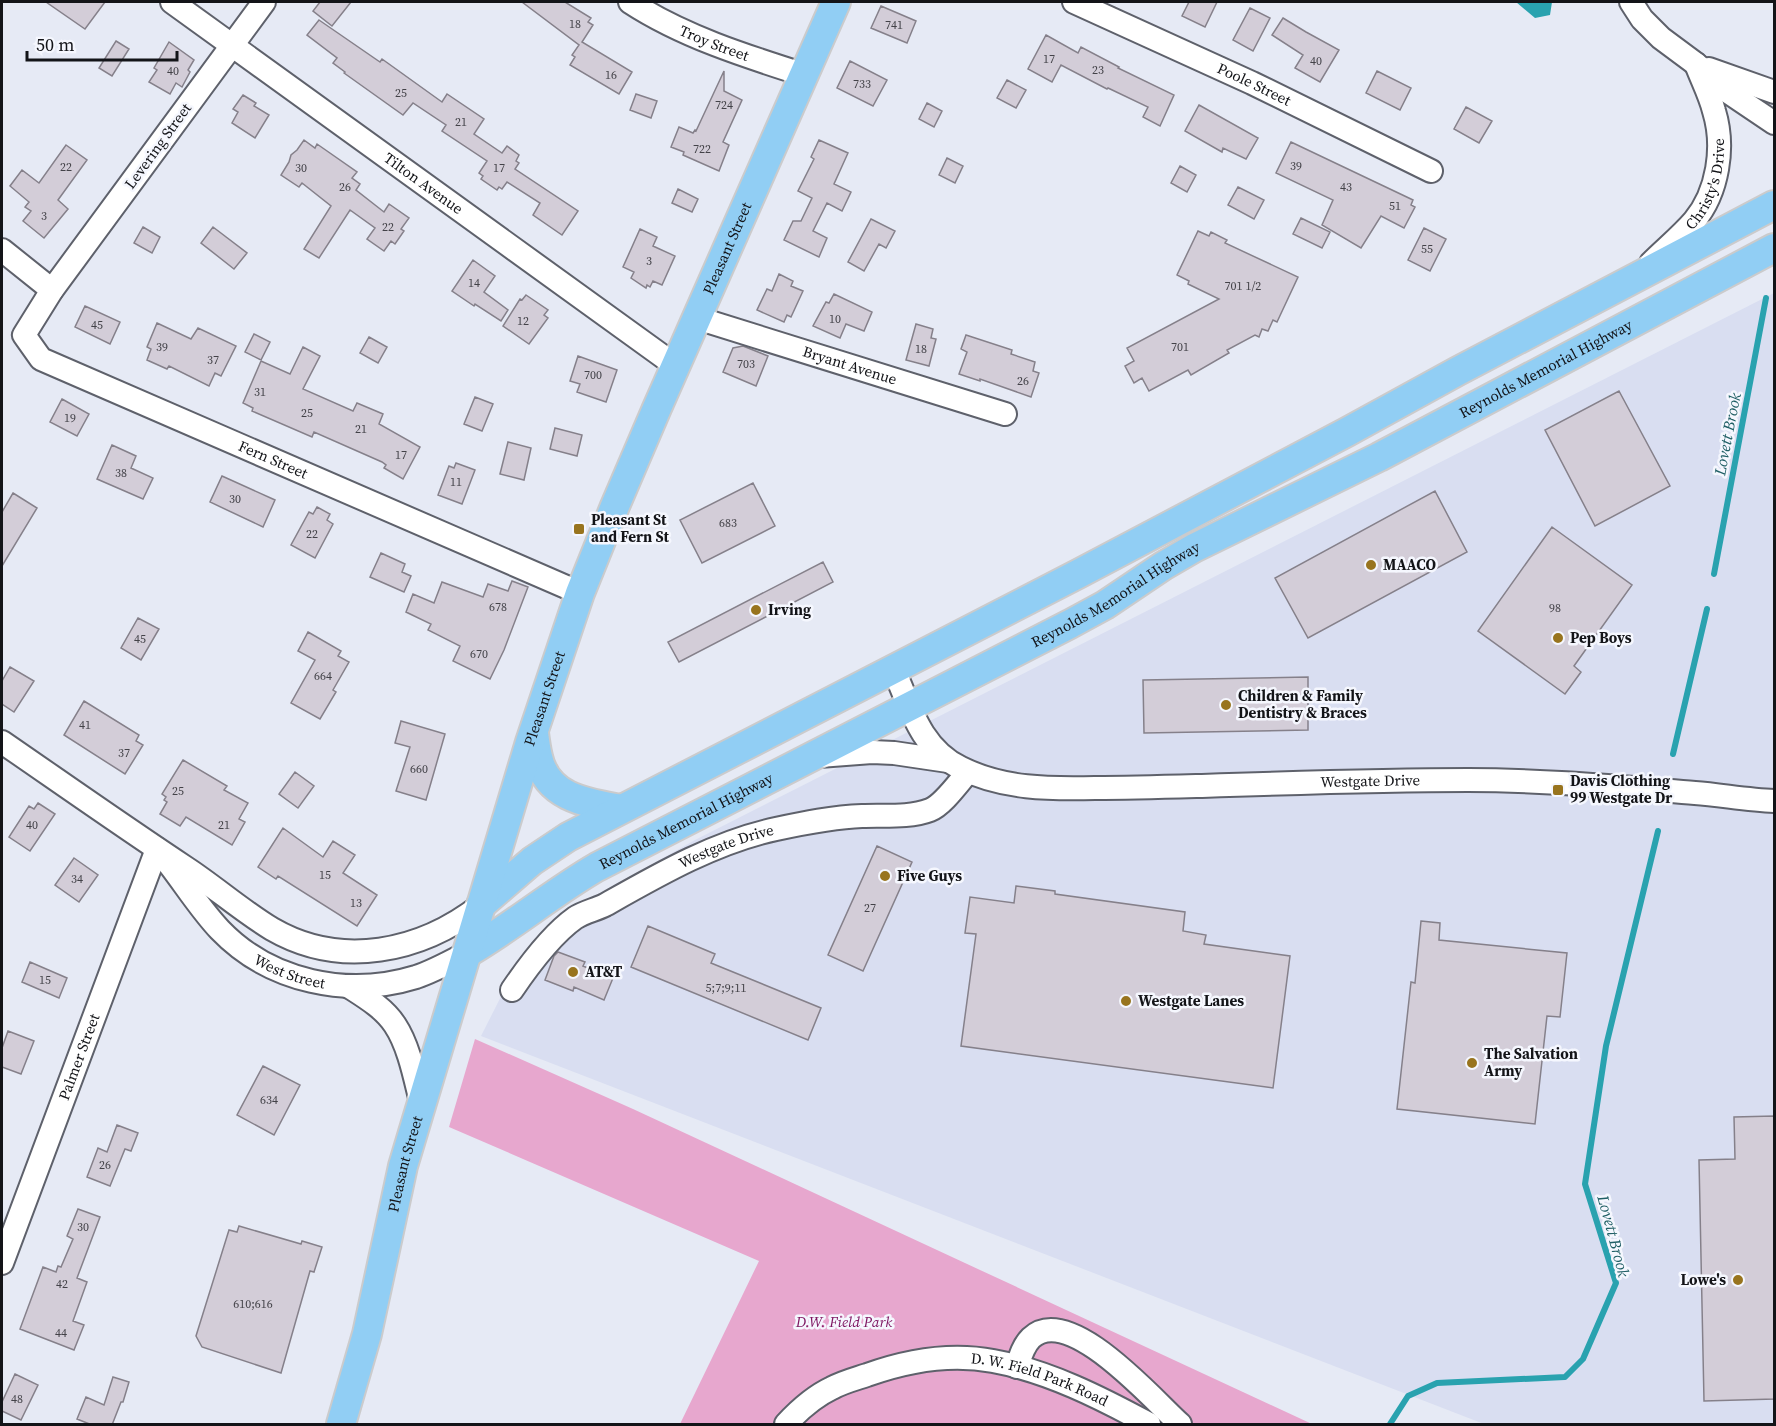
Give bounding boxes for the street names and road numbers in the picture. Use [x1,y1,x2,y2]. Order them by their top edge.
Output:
street label: Troy Street [676,20,752,66]
street label: Poole Street [1214,58,1295,111]
street label: Levering Street [119,98,196,193]
street label: Christy's Drive [1680,138,1729,234]
street label: Tilton Avenue [380,147,468,219]
street label: Pleasant Street [697,199,756,298]
street label: Reynolds Memorial Highway [1455,314,1636,423]
street label: Bryant Avenue [800,341,900,390]
street label: Fern Street [235,435,311,484]
street label: Reynolds Memorial Highway [1027,536,1203,652]
street label: Pleasant Street [518,648,570,749]
street label: Reynolds Memorial Highway [595,767,777,874]
street label: Westgate Drive [1320,769,1421,792]
street label: Westgate Drive [675,819,776,873]
street label: West Street [250,949,327,993]
street label: Palmer Street [53,1010,104,1103]
street label: Pleasant Street [382,1113,428,1214]
street label: D. W. Field Park Road [970,1347,1112,1411]

